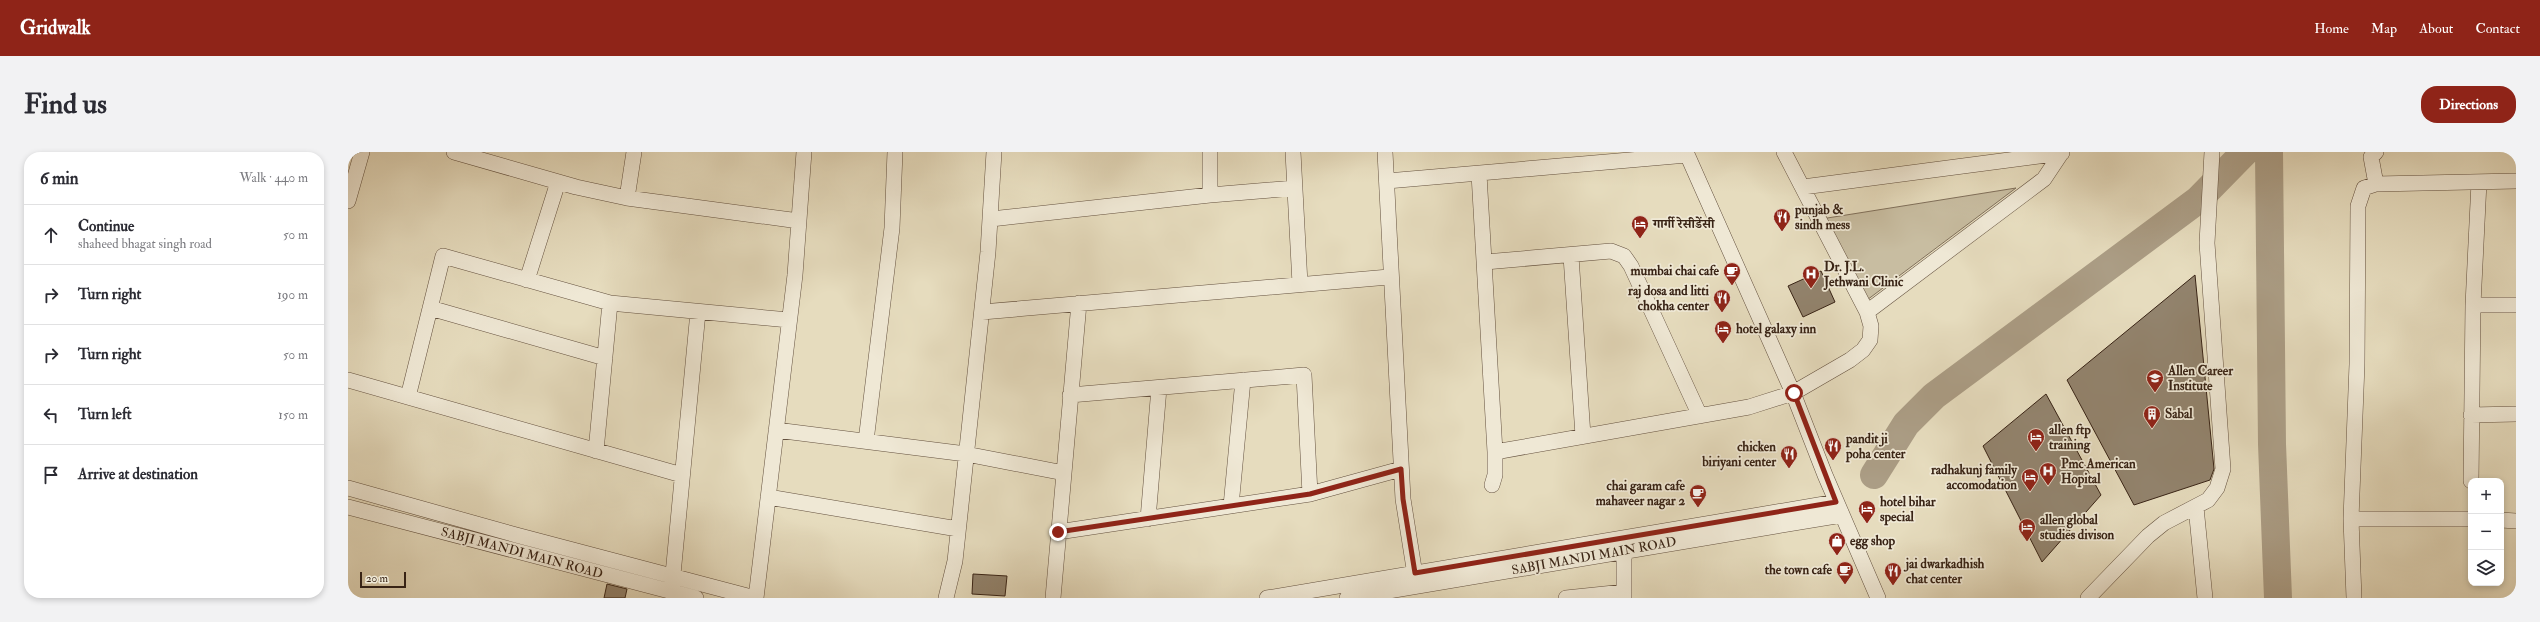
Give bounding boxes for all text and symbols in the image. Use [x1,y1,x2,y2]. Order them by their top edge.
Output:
text: Gridwalk [20,16,91,40]
text: Home [2314,20,2349,37]
text: Map [2371,20,2397,37]
text: About [2419,20,2453,37]
text: Contact [2475,20,2520,37]
button: Directions [2421,86,2516,123]
text: Find us [24,87,107,122]
text: 6 min [40,168,79,189]
text: Walk · 440 m [239,170,308,186]
place label: punjab & sindh mess [1794,202,1850,233]
restaurant icon: punjab & sindh mess [1772,207,1792,232]
hotel icon: गार्गी रेसीडेंसी [1630,214,1650,239]
place label: गार्गी रेसीडेंसी [1652,216,1716,232]
text: Continue [78,217,134,236]
icon: ahead [40,224,62,246]
text: 50 m [283,227,308,243]
text: shaheed bhagat singh road [78,236,212,252]
place label: Dr. J.L. Jethwani Clinic [1823,259,1904,291]
cafe icon: mumbai chai cafe [1722,261,1742,286]
place label: mumbai chai cafe [1631,263,1720,279]
hospital icon: Dr. J.L. Jethwani Clinic [1801,264,1821,289]
place label: raj dosa and litti chokha center [1627,283,1710,314]
icon: right [40,284,62,306]
text: Turn right [78,285,141,304]
text: 190 m [277,287,308,303]
restaurant icon: raj dosa and litti chokha center [1712,288,1732,313]
hotel icon: hotel galaxy inn [1713,319,1733,344]
place label: hotel galaxy inn [1736,321,1817,338]
icon: right [40,344,62,366]
text: Turn right [78,345,141,364]
text: 50 m [283,347,308,363]
place label: Allen Career Institute [2167,363,2234,394]
school or university icon: Allen Career Institute [2145,368,2165,393]
route start [1785,384,1803,402]
icon: left [40,404,62,426]
building icon: Sabal [2142,404,2162,429]
text: Turn left [78,405,132,424]
place label: Sabal [2165,406,2193,422]
text: 150 m [278,407,308,423]
place label: allen ftp training [2049,422,2091,454]
hotel icon: allen ftp training [2026,427,2046,452]
place label: pandit ji poha center [1845,431,1907,463]
restaurant icon: pandit ji poha center [1823,436,1843,461]
place label: chicken biriyani center [1701,439,1777,471]
restaurant icon: chicken biriyani center [1779,444,1799,469]
place label: Pmc American Hopital [2061,456,2136,488]
hospital icon: Pmc American Hopital [2038,461,2058,486]
place label: radhakunj family accomodation [1930,462,2018,493]
icon: arrive [40,464,62,486]
text: Arrive at destination [78,465,198,484]
hotel icon: radhakunj family accomodation [2020,467,2040,492]
place label: chai garam cafe mahaveer nagar 2 [1596,478,1686,510]
map controls [2468,478,2504,586]
button: + [2468,478,2504,514]
cafe icon: chai garam cafe mahaveer nagar 2 [1688,483,1708,508]
place label: hotel bihar special [1880,494,1937,526]
hotel icon: hotel bihar special [1857,499,1877,524]
place label: allen global studies divison [2040,512,2114,543]
button: − [2468,514,2504,550]
hotel icon: allen global studies divison [2017,517,2037,542]
route end [1049,523,1067,541]
street label: SABJI MANDI MAIN ROAD [439,524,605,582]
shop icon: egg shop [1827,531,1847,556]
place label: egg shop [1850,533,1895,550]
street label: SABJI MANDI MAIN ROAD [1510,534,1678,578]
button: layers [2468,550,2504,586]
place label: jai dwarkadhish chat center [1903,556,1985,587]
cafe icon: the town cafe [1835,560,1855,585]
restaurant icon: jai dwarkadhish chat center [1883,561,1903,586]
place label: the town cafe [1765,562,1833,578]
scale bar [360,570,406,589]
text: 20 m [366,572,388,585]

